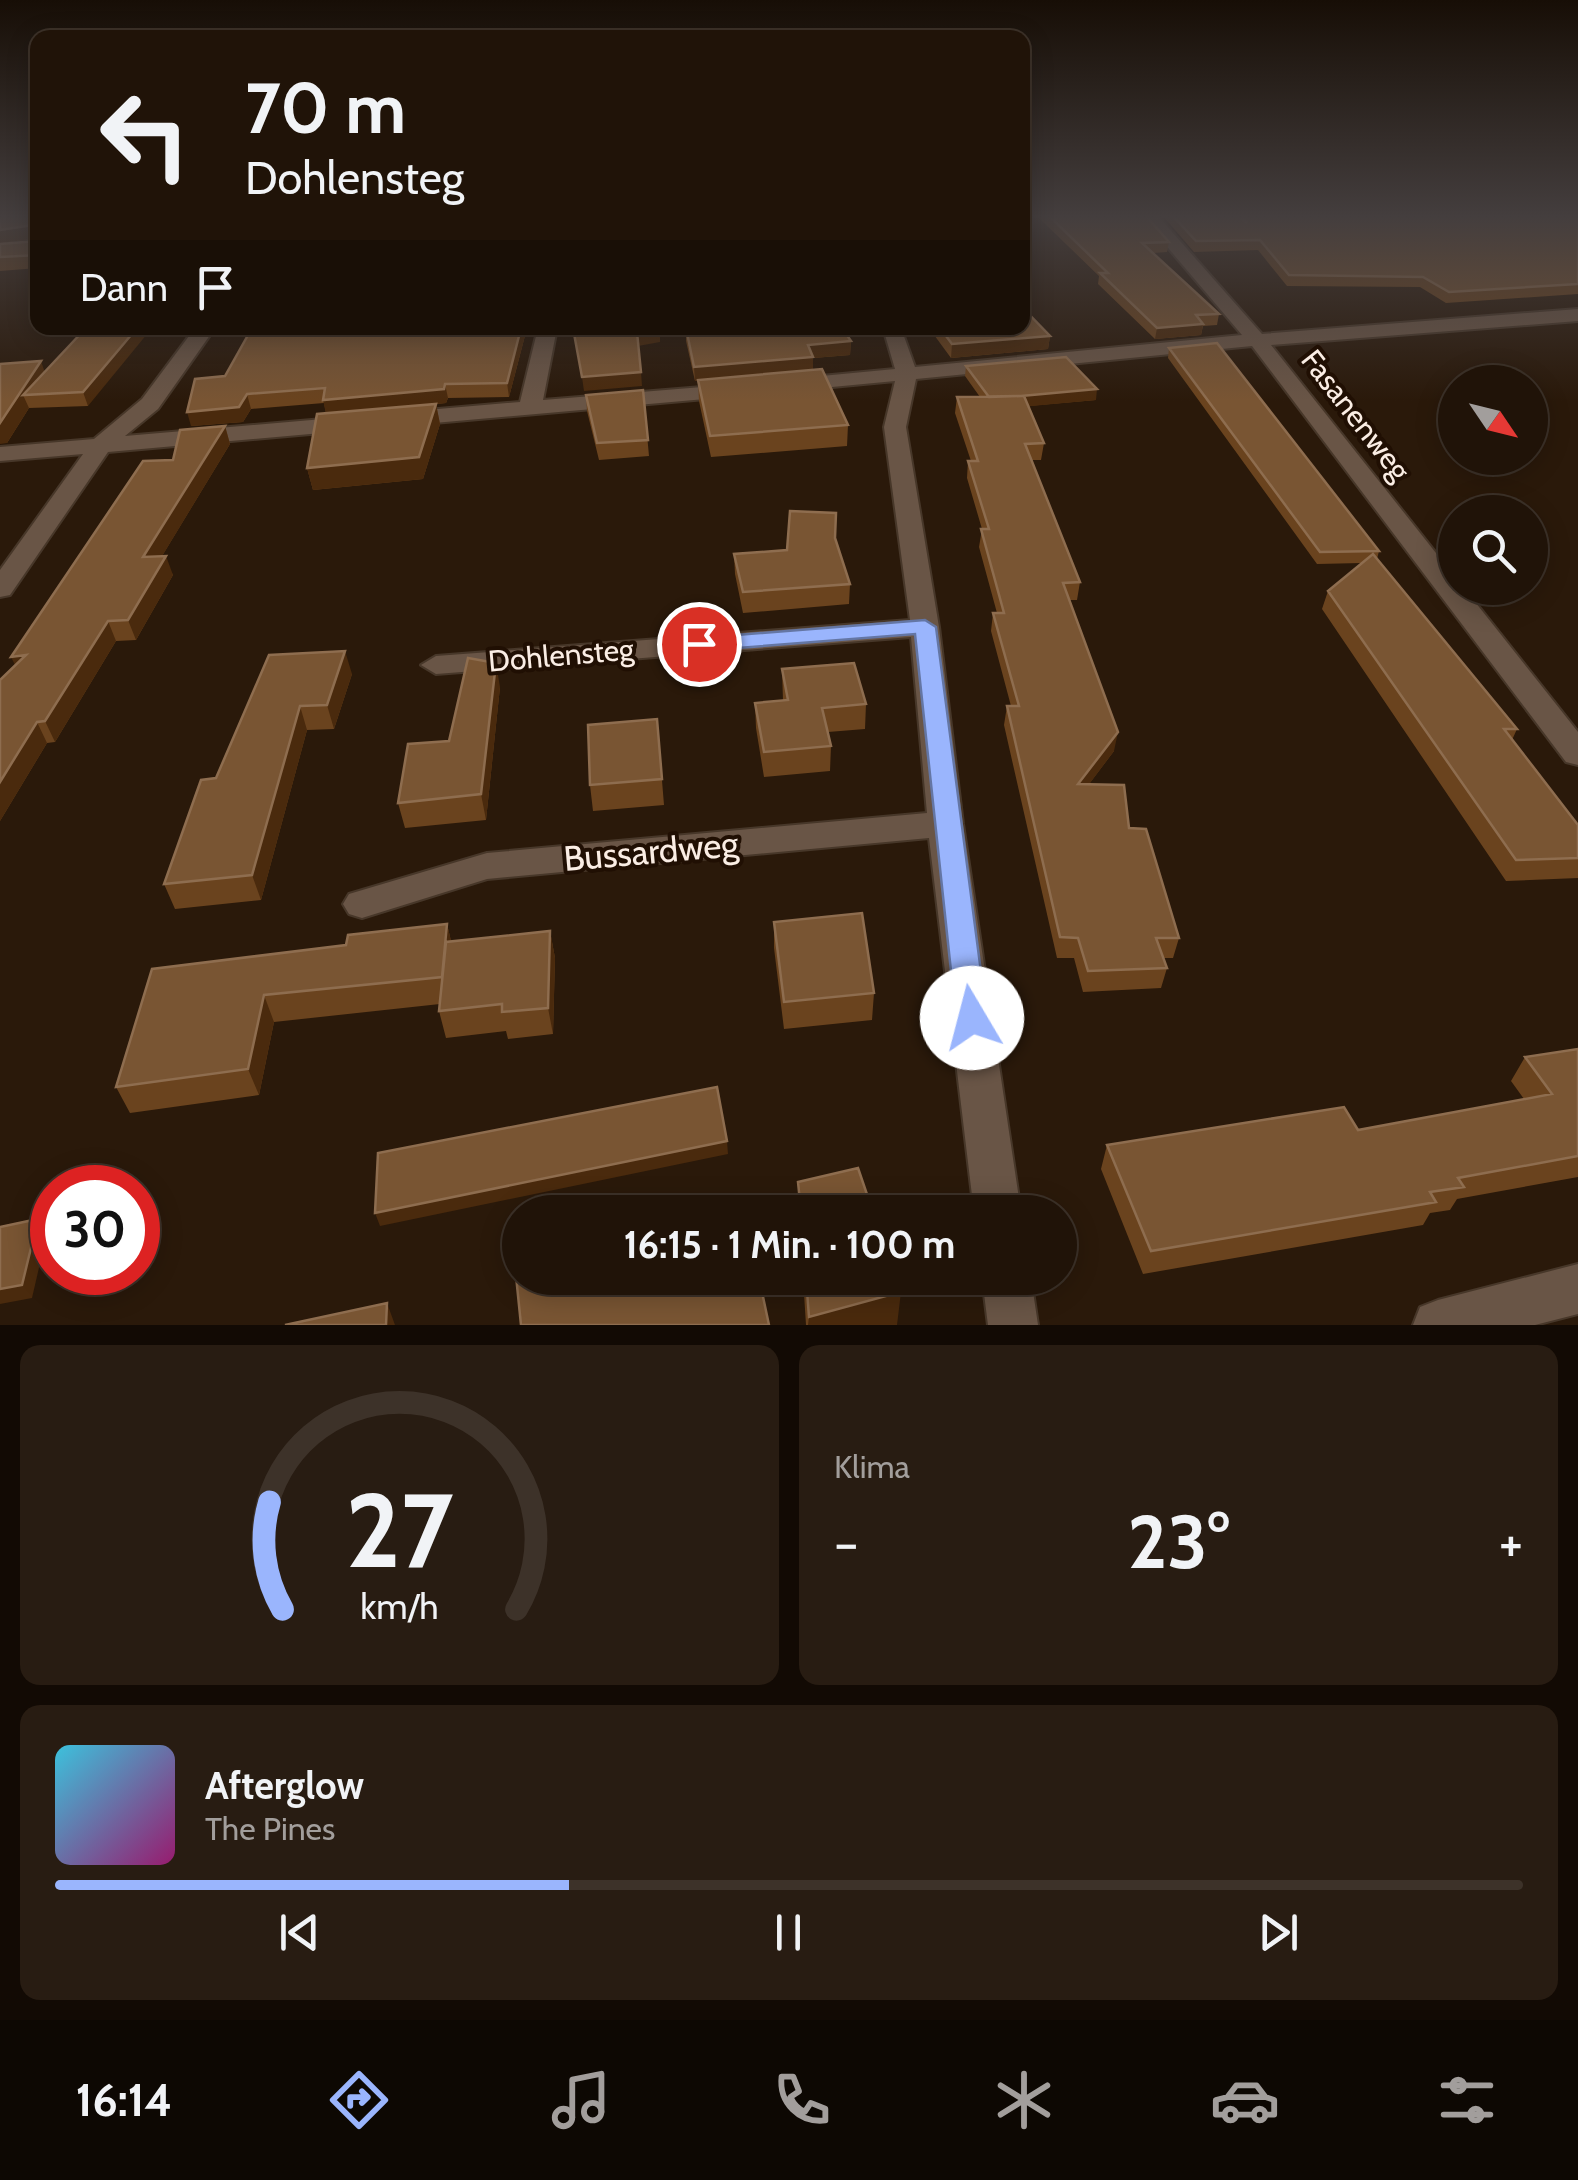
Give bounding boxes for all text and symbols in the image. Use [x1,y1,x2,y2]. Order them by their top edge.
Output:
text: 70 m [245,65,406,151]
icon: left [80,70,210,200]
text: Dohlensteg [245,151,464,205]
icon: arrive [188,260,243,315]
text: Dann [80,264,168,311]
street label: Fasanenweg [1293,342,1419,489]
north arrow [1438,365,1548,475]
map controls [1438,365,1548,605]
button: search [1438,495,1548,605]
pin [657,602,742,687]
icon: arrive [672,617,727,672]
street label: Dohlensteg [487,630,636,680]
street label: Bussardweg [562,822,741,880]
position arrow [920,966,1024,1070]
speed limit sign: 30 [30,1165,160,1295]
text: 16:15 · 1 Min. · 100 m [624,1221,955,1268]
text: Klima [834,1447,910,1486]
text: 27 [345,1467,454,1593]
text: 23° [1128,1496,1229,1587]
text: − [834,1509,858,1576]
text: + [1499,1509,1523,1576]
text: km/h [360,1585,439,1628]
text: Afterglow [205,1762,364,1809]
text: The Pines [205,1809,335,1848]
icon: previous [272,1905,327,1960]
icon: pause [761,1905,816,1960]
icon: next [1251,1905,1306,1960]
icon: directions [324,2065,394,2135]
icon: music [546,2065,616,2135]
icon: phone [767,2065,837,2135]
icon: climate [989,2065,1059,2135]
icon: car [1210,2065,1280,2135]
icon: filters [1432,2065,1502,2135]
text: 16:14 [76,2073,172,2127]

